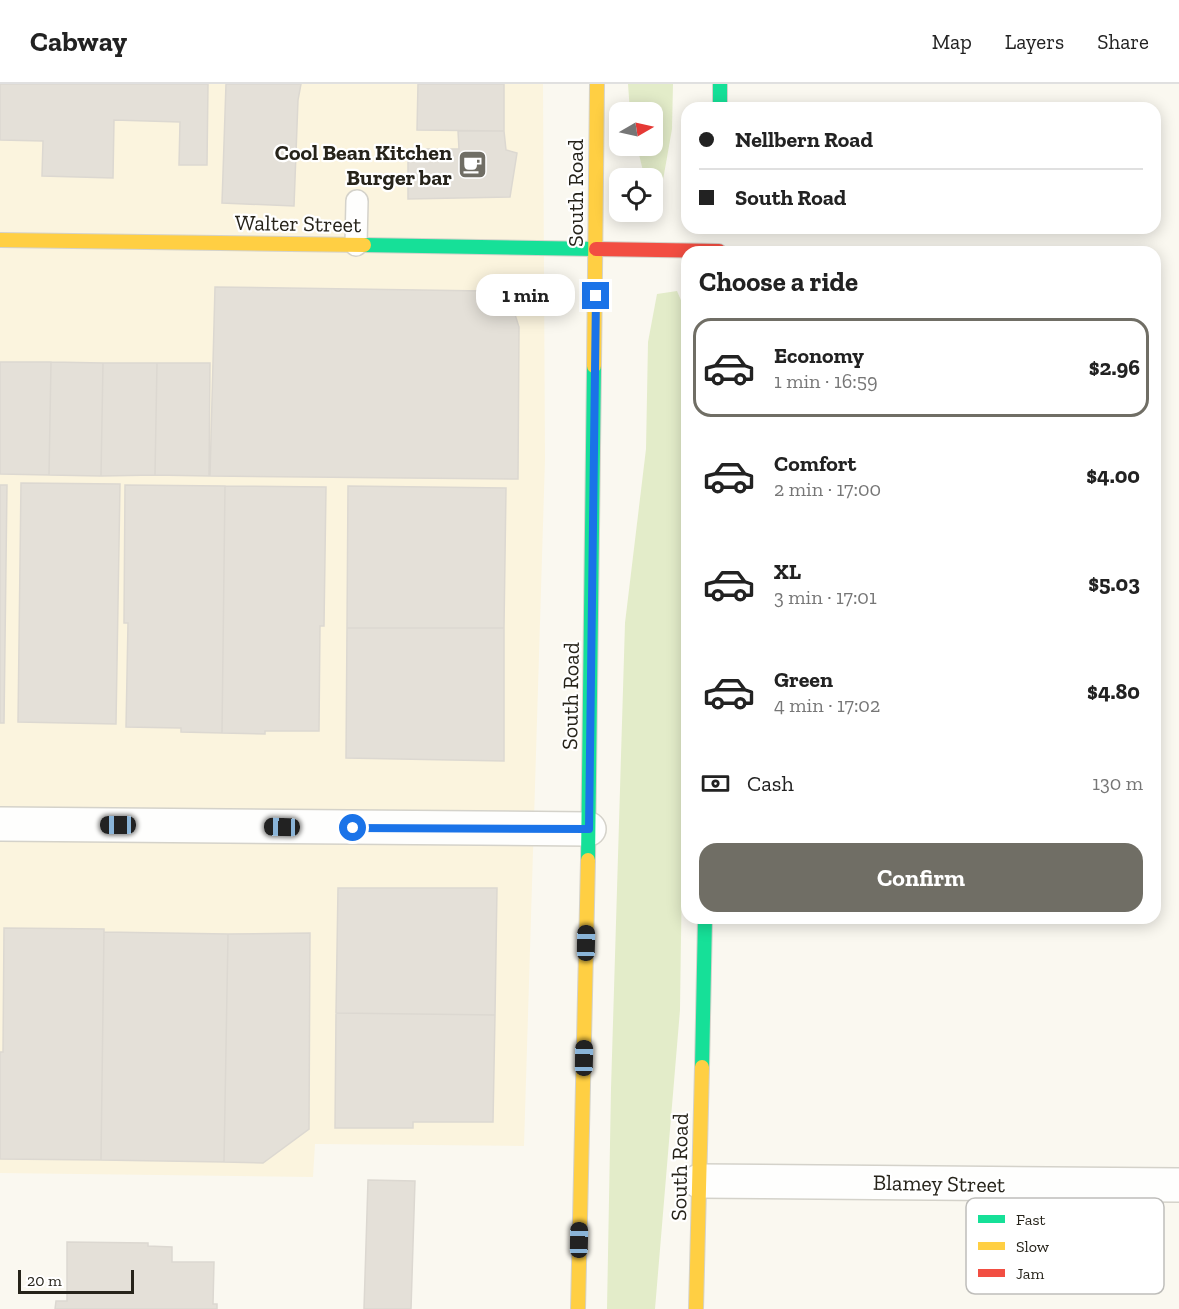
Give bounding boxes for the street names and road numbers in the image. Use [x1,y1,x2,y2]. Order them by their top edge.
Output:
street label: South Road [562,139,589,247]
street label: Walter Street [235,209,362,238]
street label: South Road [556,642,585,750]
street label: South Road [665,1113,694,1221]
street label: Blamey Street [873,1169,1006,1198]

